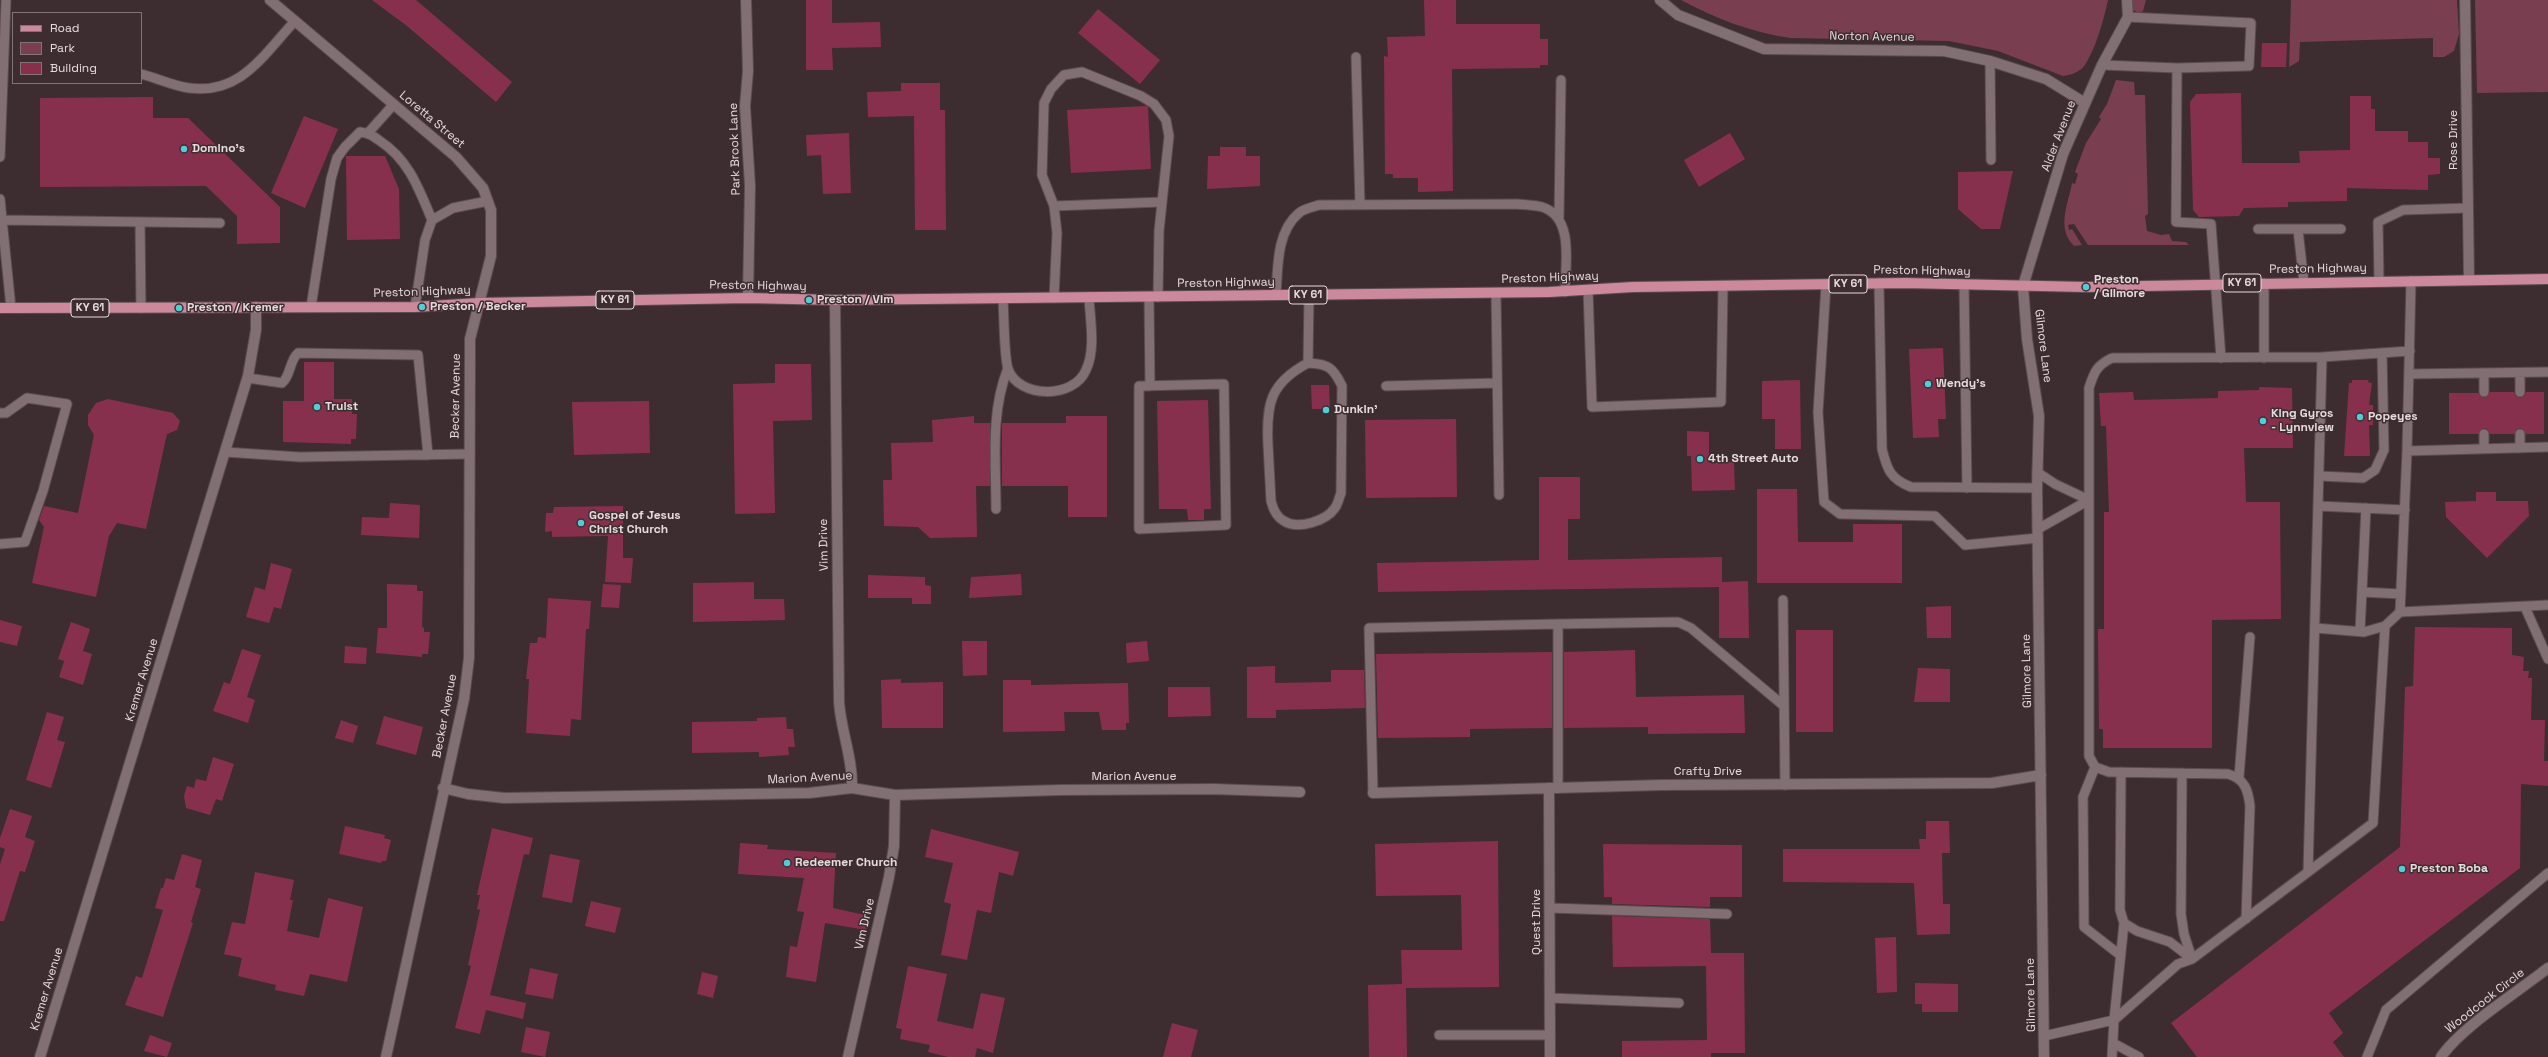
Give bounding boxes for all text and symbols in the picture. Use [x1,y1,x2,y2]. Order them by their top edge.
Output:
legend [12,12,142,84]
text: Road [50,20,79,36]
street label: Norton Avenue [1829,29,1915,45]
text: Park [50,40,75,56]
text: Building [50,60,97,76]
street label: Loretta Street [396,88,468,152]
street label: Alder Avenue [2039,98,2079,174]
street label: Park Brook Lane [726,102,744,196]
street label: Rose Drive [2447,110,2461,170]
place label: Domino's [192,142,245,156]
marker: Domino's [179,144,189,154]
street label: Preston Highway [2269,261,2367,277]
street label: Preston Highway [1873,263,1971,279]
street label: Preston Highway [1501,269,1599,287]
place label: Preston / Gilmore [2094,273,2145,301]
road number: KY 61 [2223,274,2261,292]
street label: Preston Highway [1177,275,1275,291]
road number: KY 61 [1829,275,1867,293]
street label: Preston Highway [709,278,807,294]
marker: Preston / Gilmore [2081,282,2091,292]
street label: Preston Highway [373,283,471,301]
road number: KY 61 [1289,286,1327,304]
road number: KY 61 [596,291,634,309]
place label: Preston / Vim [817,293,893,307]
marker: Preston / Vim [804,295,814,305]
road number: KY 61 [71,299,109,317]
place label: Preston / Becker [430,300,526,314]
place label: Preston / Kremer [187,301,284,315]
marker: Preston / Becker [417,302,427,312]
marker: Preston / Kremer [174,303,184,313]
street label: Gilmore Lane [2031,308,2055,384]
street label: Becker Avenue [448,353,464,439]
place label: Wendy's [1936,377,1986,391]
marker: Wendy's [1923,379,1933,389]
place label: Truist [325,400,358,414]
marker: Truist [312,402,322,412]
place label: Dunkin' [1334,403,1377,417]
marker: Dunkin' [1321,405,1331,415]
place label: King Gyros - Lynnview [2271,407,2334,435]
place label: Popeyes [2368,410,2418,424]
marker: Popeyes [2355,412,2365,422]
marker: King Gyros - Lynnview [2258,416,2268,426]
place label: 4th Street Auto [1708,452,1799,466]
marker: 4th Street Auto [1695,454,1705,464]
place label: Gospel of Jesus Christ Church [589,509,681,537]
marker: Gospel of Jesus Christ Church [576,518,586,528]
street label: Vim Drive [816,519,832,571]
street label: Gilmore Lane [2019,634,2035,708]
street label: Kremer Avenue [123,637,161,723]
street label: Becker Avenue [430,673,460,759]
street label: Crafty Drive [1674,765,1742,779]
street label: Marion Avenue [767,769,853,787]
street label: Marion Avenue [1092,770,1176,784]
place label: Redeemer Church [795,856,897,870]
marker: Redeemer Church [782,858,792,868]
place label: Preston Boba [2410,862,2488,876]
marker: Preston Boba [2397,864,2407,874]
street label: Quest Drive [1530,889,1544,955]
street label: Vim Drive [852,897,878,951]
street label: Kremer Avenue [28,946,66,1032]
street label: Gilmore Lane [2023,958,2039,1032]
street label: Woodcock Circle [2443,966,2527,1036]

